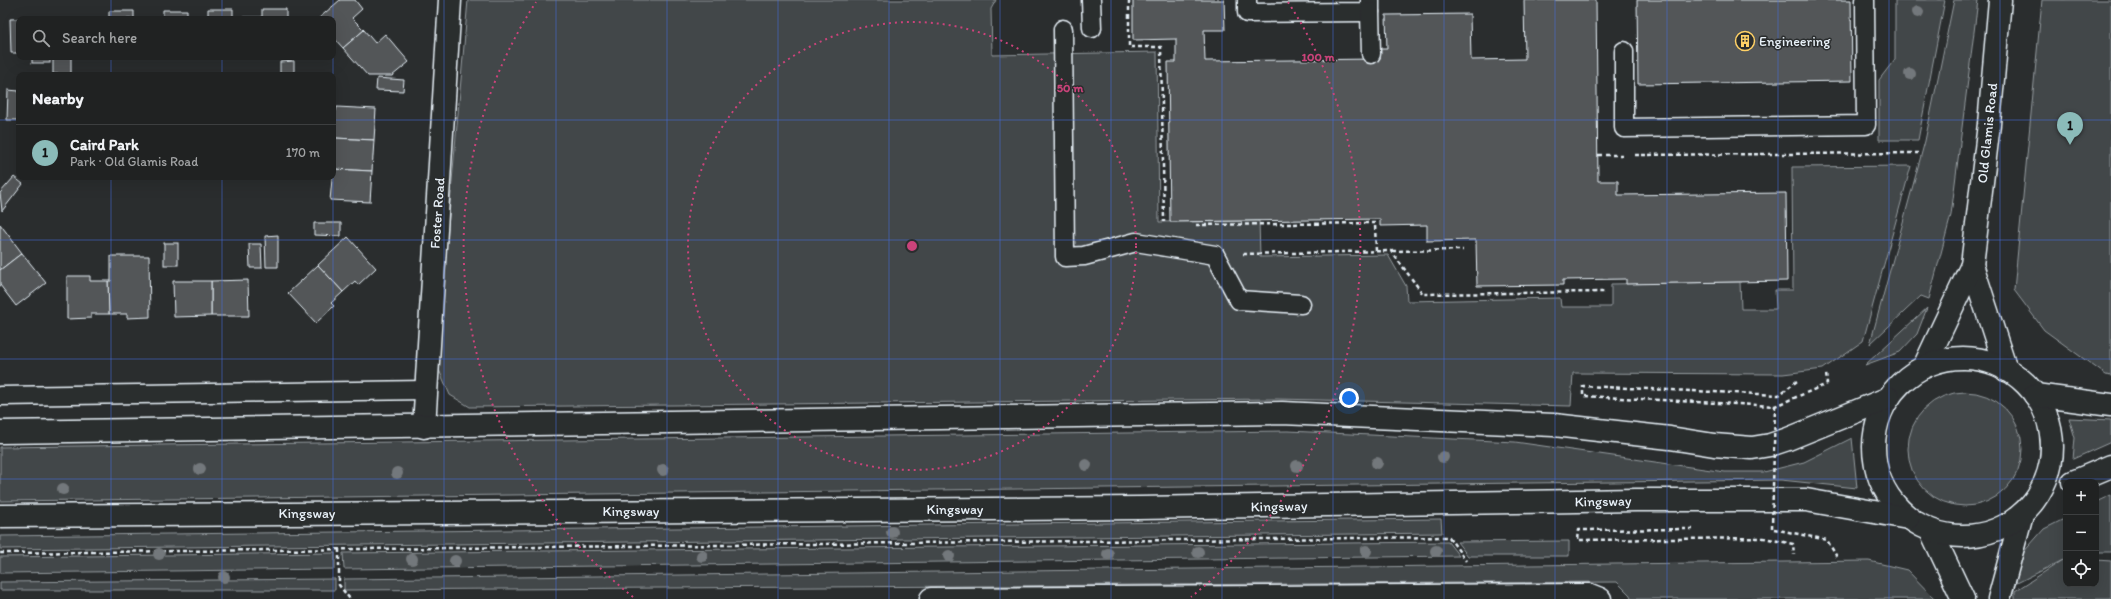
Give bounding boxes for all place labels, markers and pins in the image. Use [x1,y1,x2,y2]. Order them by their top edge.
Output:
building icon: Engineering [1734,30,1756,52]
place label: Engineering [1759,33,1831,50]
pin: 1 [2057,112,2083,145]
centre of rings [905,239,919,253]

